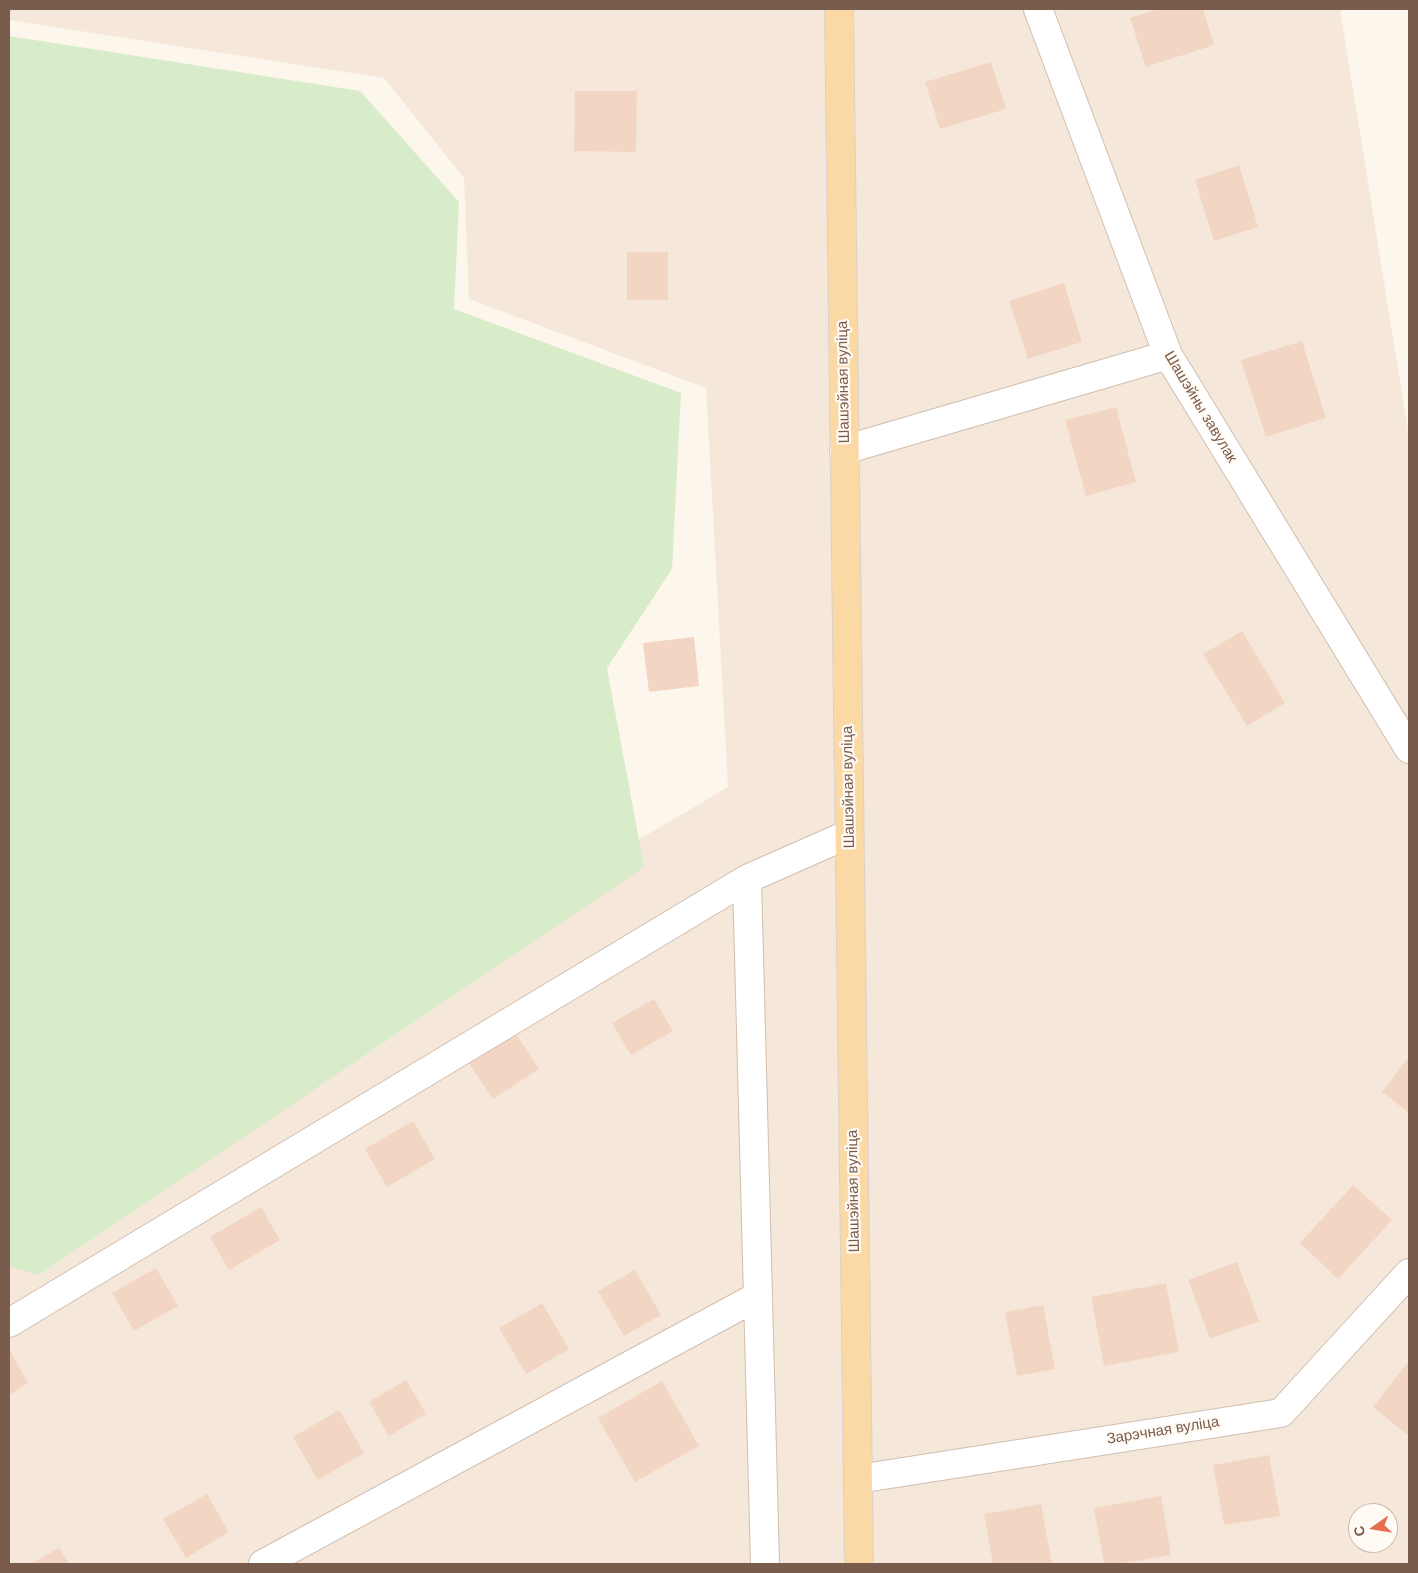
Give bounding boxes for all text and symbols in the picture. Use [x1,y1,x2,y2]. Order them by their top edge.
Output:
street label: Шашэйная вуліца [834,320,854,444]
street label: Шашэйны завулак [1160,348,1240,466]
street label: Шашэйная вуліца [839,725,859,849]
street label: Шашэйная вуліца [844,1129,864,1253]
street label: Зарэчная вуліца [1105,1413,1221,1449]
north arrow [1348,1503,1398,1553]
text: С [1349,1524,1369,1538]

